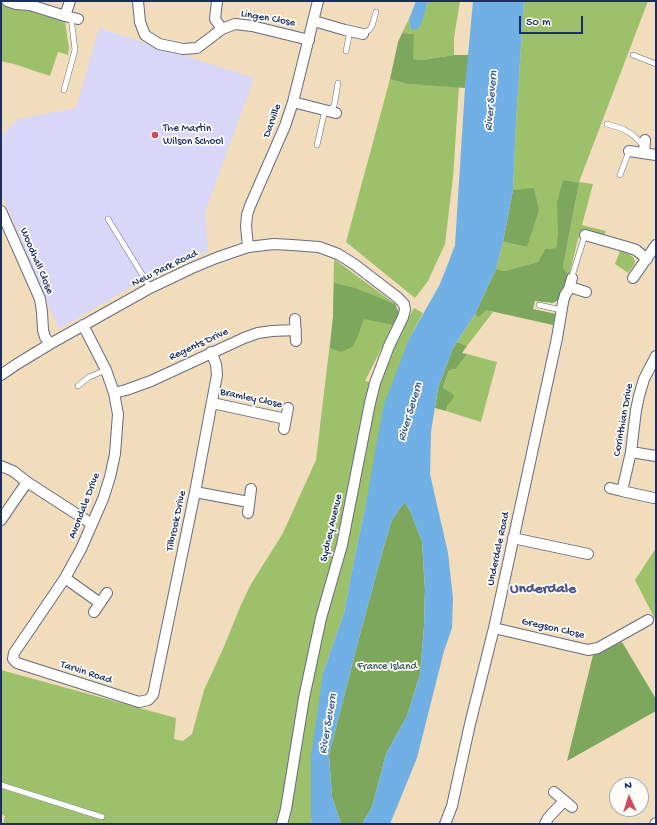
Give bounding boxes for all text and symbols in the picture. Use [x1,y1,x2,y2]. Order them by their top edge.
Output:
street label: Lingen Close [240,8,296,30]
scale bar [521,8,585,34]
text: 50 m [526,16,551,30]
water label: River Severn [482,70,502,132]
street label: Darville [261,102,285,140]
place label: The Martin Wilson School [163,122,223,148]
marker: The Martin Wilson School [150,130,160,140]
street label: Woodhall Close [16,226,56,296]
street label: New Park Road [130,247,200,291]
street label: Regents Drive [167,326,231,364]
water label: River Severn [395,381,427,443]
street label: Corinthian Drive [611,382,637,458]
street label: Bramley Close [219,386,283,412]
street label: Avondale Drive [66,471,104,541]
street label: Tilbrook Drive [164,489,190,553]
street label: Sydney Avenue [318,493,346,563]
street label: Underdale Road [485,511,513,587]
district label: Underdale [510,581,576,599]
street label: Gregson Close [520,615,586,643]
street label: Tarvin Road [59,658,113,688]
park label: France Island [357,660,417,674]
water label: River Severn [317,693,341,755]
north arrow [609,777,649,817]
text: N [624,780,632,792]

